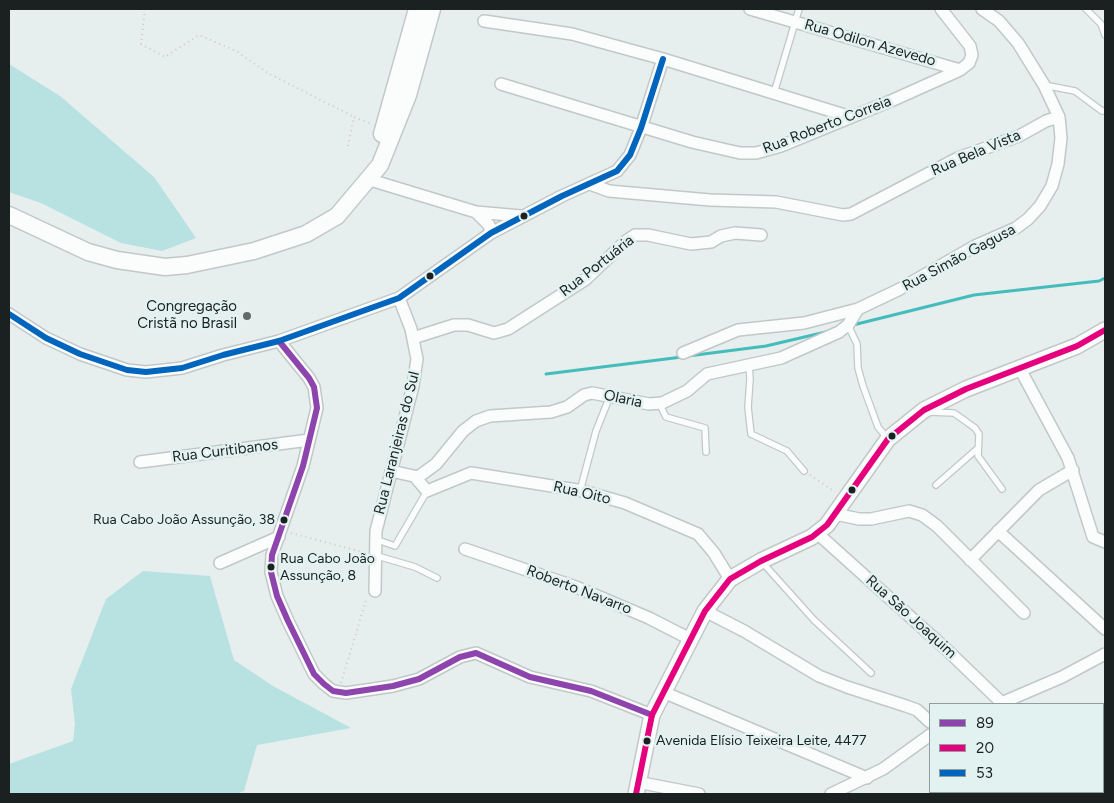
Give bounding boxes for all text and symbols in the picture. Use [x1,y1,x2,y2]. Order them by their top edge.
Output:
street label: Rua Odilon Azevedo [802,16,938,70]
street label: Rua Roberto Correia [760,92,894,158]
street label: Rua Bela Vista [929,126,1023,180]
unlabelled marker [519,211,529,221]
street label: Rua Simão Gagusa [899,221,1019,295]
street label: Rua Portuária [556,231,638,301]
unlabelled marker [425,271,435,281]
place label: Congregação Cristã no Brasil [137,298,237,333]
marker: Congregação Cristã no Brasil [241,310,253,322]
street label: Rua Laranjeiras do Sul [371,370,423,516]
street label: Olaria [602,386,644,412]
unlabelled marker [887,431,897,441]
street label: Rua Curitibanos [171,436,279,466]
street label: Rua Oito [551,478,613,508]
unlabelled marker [847,485,857,495]
place label: Rua Cabo João Assunção, 38 [93,512,275,528]
marker: Rua Cabo João Assunção, 38 [279,515,289,525]
place label: Rua Cabo João Assunção, 8 [280,551,375,584]
marker: Rua Cabo João Assunção, 8 [266,562,276,572]
street label: Roberto Navarro [524,562,634,618]
street label: Rua São Joaquim [862,572,960,662]
legend [929,703,1104,793]
text: 89 [976,714,994,732]
place label: Avenida Elísio Teixeira Leite, 4477 [656,733,867,749]
marker: Avenida Elísio Teixeira Leite, 4477 [642,736,652,746]
text: 20 [976,739,994,757]
text: 53 [976,764,993,782]

